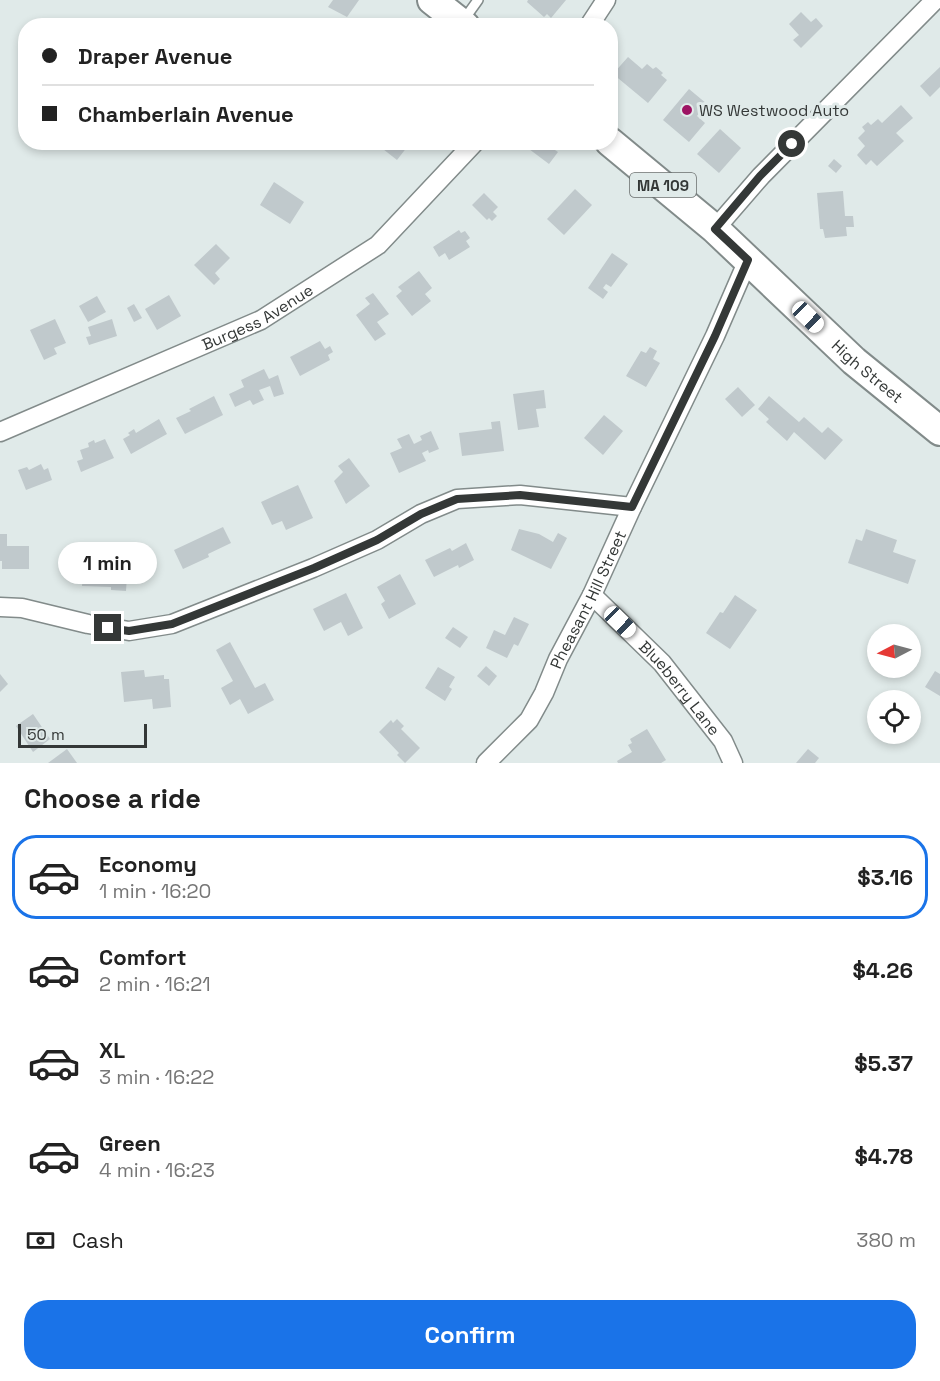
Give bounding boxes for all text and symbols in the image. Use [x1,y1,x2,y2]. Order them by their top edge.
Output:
text: Draper Avenue [78,42,232,70]
text: Chamberlain Avenue [78,100,294,128]
place label: WS Westwood Auto [699,100,849,121]
marker: WS Westwood Auto [680,103,694,117]
route start [778,130,805,157]
road number: MA 109 [630,173,696,197]
street label: Burgess Avenue [198,279,317,355]
car [789,298,827,336]
street label: High Street [827,335,908,407]
street label: Pheasant Hill Street [545,527,631,672]
callout: 1 min [58,541,158,583]
text: 1 min [83,550,132,576]
car [601,603,639,641]
route end [94,614,121,641]
north arrow [867,624,921,678]
map controls [867,624,921,744]
street label: Blueberry Lane [635,636,725,739]
button: locate [867,690,921,744]
scale bar [18,721,147,748]
text: 50 m [27,724,65,745]
text: Choose a ride [24,781,201,816]
icon: car [27,850,81,904]
text: Economy [99,850,197,878]
text: $3.16 [857,863,913,891]
text: 1 min · 16:20 [99,878,211,904]
icon: car [27,943,81,997]
text: Comfort [99,943,187,971]
text: $4.26 [852,956,913,984]
text: 2 min · 16:21 [99,971,211,997]
icon: car [27,1036,81,1090]
text: XL [99,1036,125,1064]
text: $5.37 [854,1049,913,1077]
text: 3 min · 16:22 [99,1064,214,1090]
icon: car [27,1129,81,1183]
text: Green [99,1129,161,1157]
text: $4.78 [854,1142,913,1170]
text: 4 min · 16:23 [99,1157,215,1183]
icon: cash [24,1224,57,1257]
text: Cash [72,1226,124,1254]
text: 380 m [856,1227,916,1253]
button: Confirm [24,1300,916,1369]

